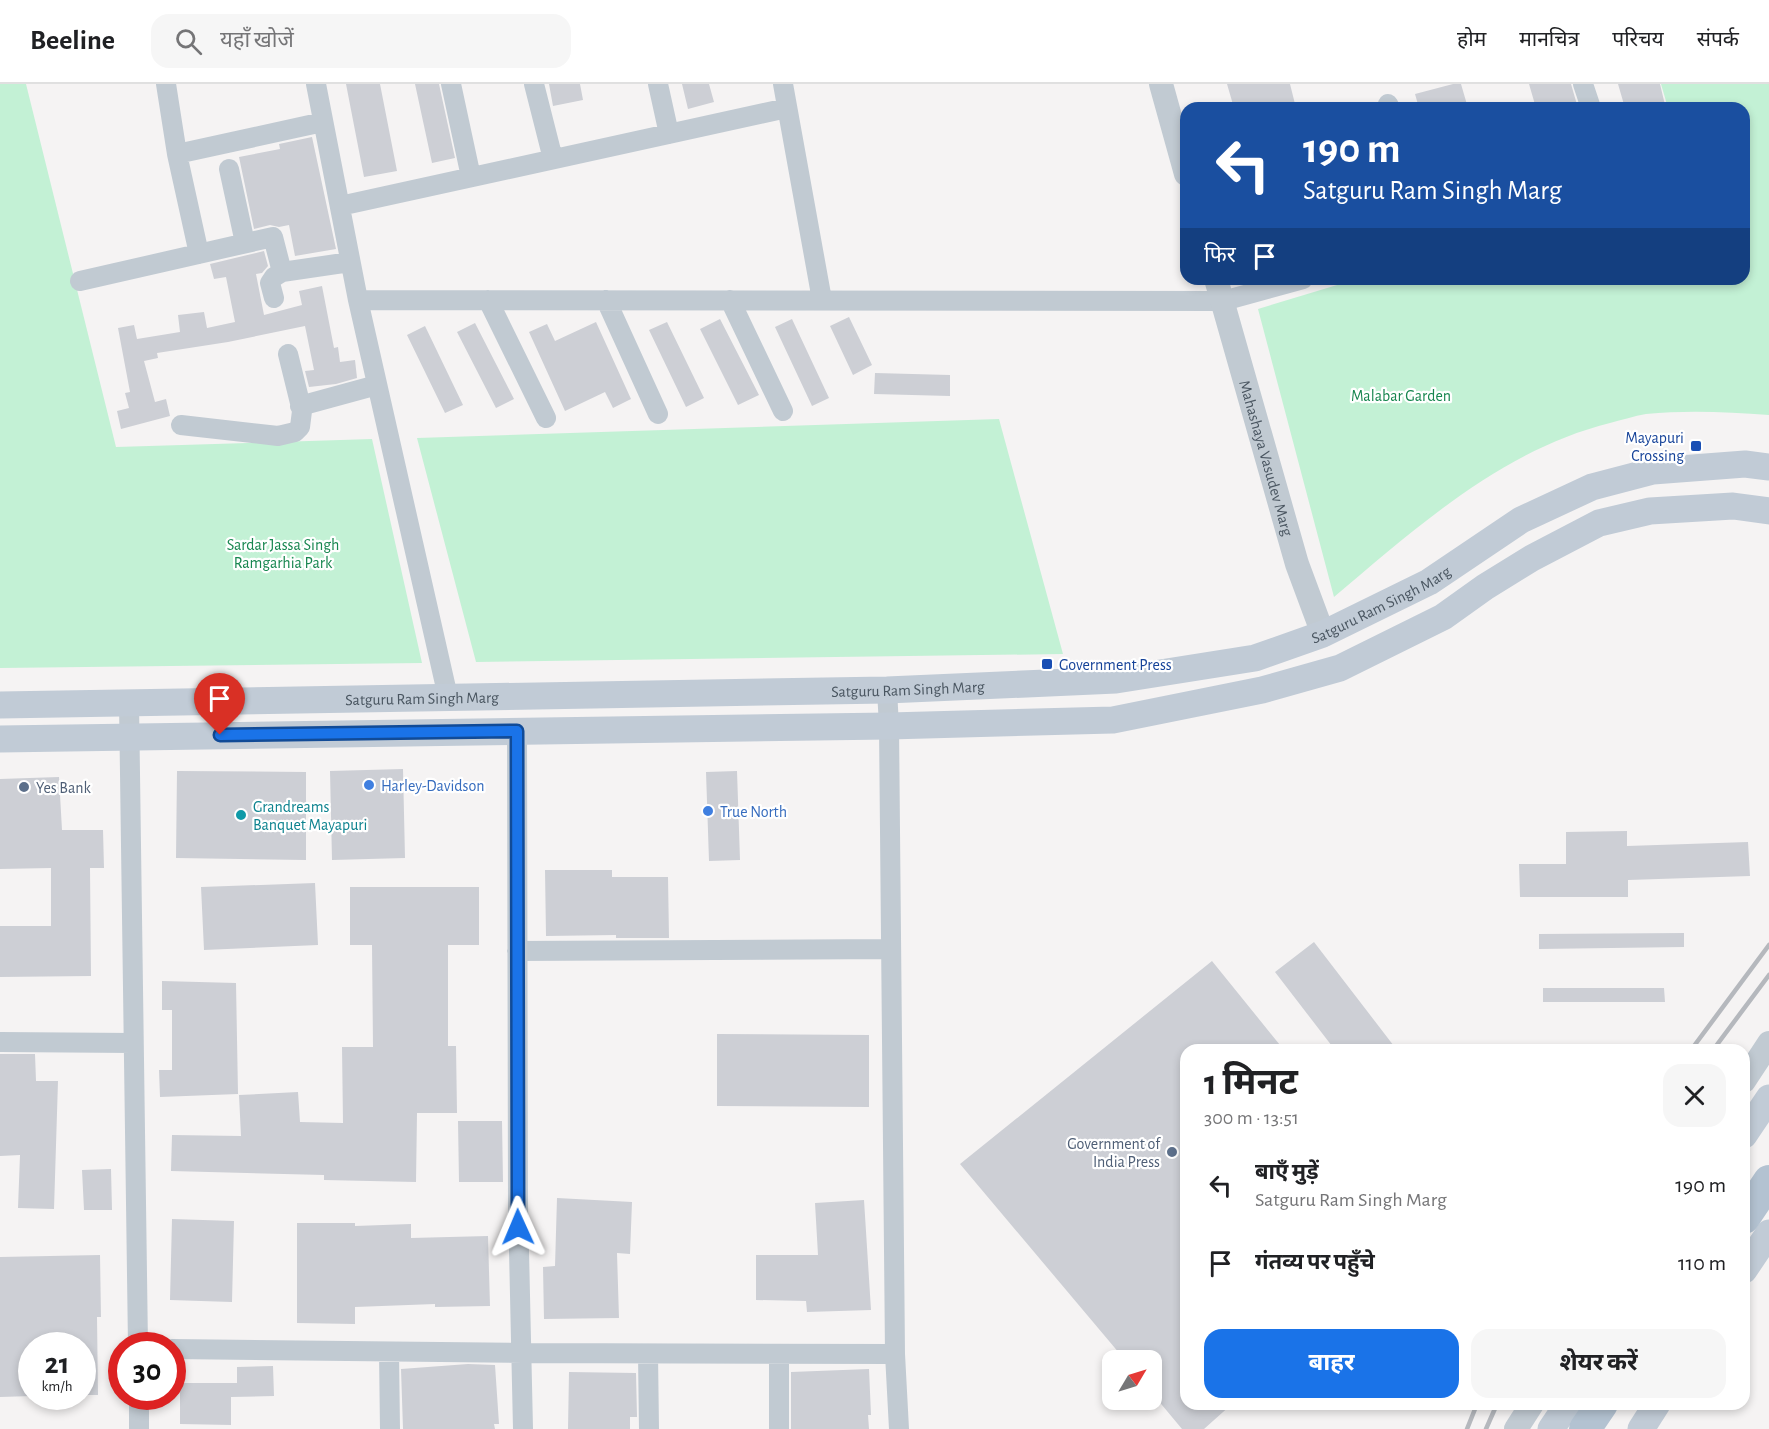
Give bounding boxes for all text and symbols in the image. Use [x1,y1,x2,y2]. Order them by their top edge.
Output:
search box [151,14,571,68]
icon: search [172,25,205,58]
text: Beeline [30,27,115,55]
text: यहाँ खोजें [220,29,294,51]
text: होम [1457,29,1486,50]
text: मानचित्र [1519,29,1579,50]
text: परिचय [1612,29,1664,50]
text: संपर्क [1697,29,1739,50]
icon: left [1204,126,1282,204]
text: 190 m [1303,128,1401,170]
text: Satguru Ram Singh Marg [1303,177,1562,204]
icon: arrive [1248,240,1281,273]
text: फिर [1204,244,1236,266]
street label: Mahashaya Vasudev Marg [1236,379,1296,538]
park label: Malabar Garden [1351,388,1451,404]
place label: Mayapuri Crossing [1625,430,1684,464]
marker: Mayapuri Crossing [1689,439,1703,453]
park label: Sardar Jassa Singh Ramgarhia Park [227,537,339,571]
street label: Satguru Ram Singh Marg [1309,563,1454,646]
marker: Government Press [1040,657,1054,671]
place label: Government Press [1059,657,1172,673]
pin [194,673,245,735]
street label: Satguru Ram Singh Marg [831,679,985,700]
icon: arrive [203,682,236,715]
street label: Satguru Ram Singh Marg [345,690,499,708]
marker: Harley-Davidson [362,778,376,792]
place label: Harley-Davidson [381,778,484,795]
marker: Yes Bank [17,780,31,794]
place label: Yes Bank [36,780,91,796]
place label: Grandreams Banquet Mayapuri [253,799,367,834]
marker: True North [701,804,715,818]
place label: True North [720,804,787,820]
marker: Grandreams Banquet Mayapuri [234,808,248,822]
button: close [1663,1064,1726,1127]
text: 1 मिनट [1204,1065,1298,1101]
text: 300 m · 13:51 [1204,1108,1299,1128]
place label: Government of India Press [1067,1136,1161,1170]
marker: Government of India Press [1165,1145,1179,1159]
text: बाएँ मुड़ें [1255,1161,1319,1183]
icon: left [1204,1169,1237,1202]
text: 190 m [1675,1174,1726,1196]
text: Satguru Ram Singh Marg [1255,1190,1447,1210]
position arrow [486,1195,550,1259]
icon: arrive [1204,1247,1237,1280]
text: गंतव्य पर पहुँचे [1255,1251,1375,1273]
text: 110 m [1678,1252,1726,1274]
button: बाहर [1204,1329,1459,1398]
button: शेयर करें [1471,1329,1726,1398]
speed limit sign: 30 [108,1332,186,1410]
text: 21 [45,1349,69,1379]
north arrow [1102,1350,1162,1410]
map controls [1102,1350,1162,1410]
text: km/h [42,1379,72,1394]

